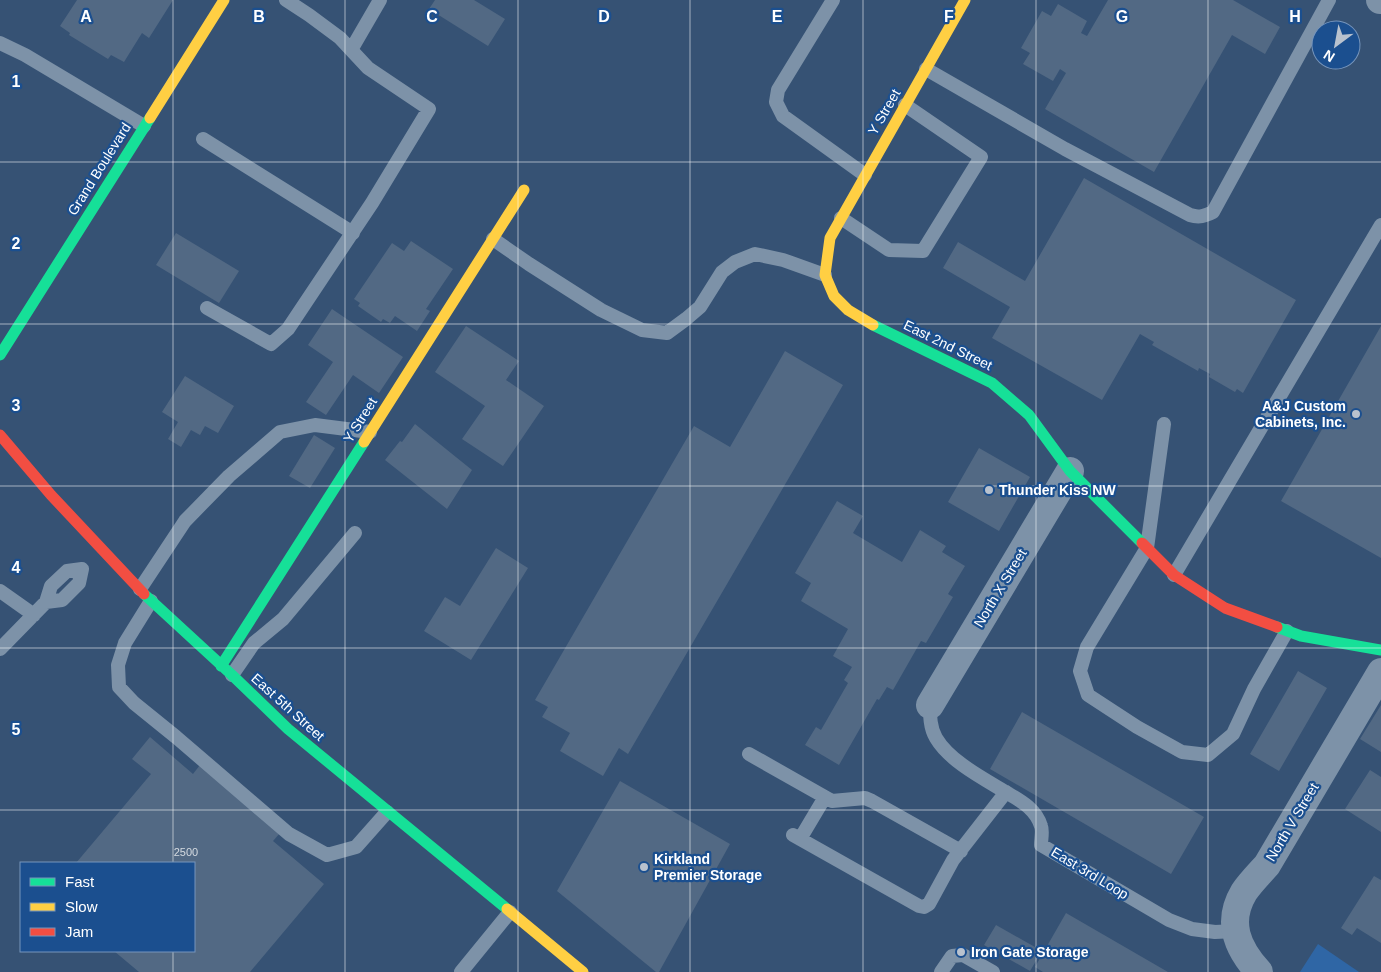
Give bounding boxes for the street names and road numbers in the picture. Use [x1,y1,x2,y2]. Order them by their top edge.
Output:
street label: Y Street [864,86,904,138]
street label: Grand Boulevard [64,120,134,218]
street label: East 2nd Street [901,317,995,373]
street label: Y Street [340,394,380,446]
street label: North X Street [970,546,1030,630]
street label: East 5th Street [248,670,328,744]
street label: North V Street [1262,780,1322,864]
street label: East 3rd Loop [1049,844,1132,902]

